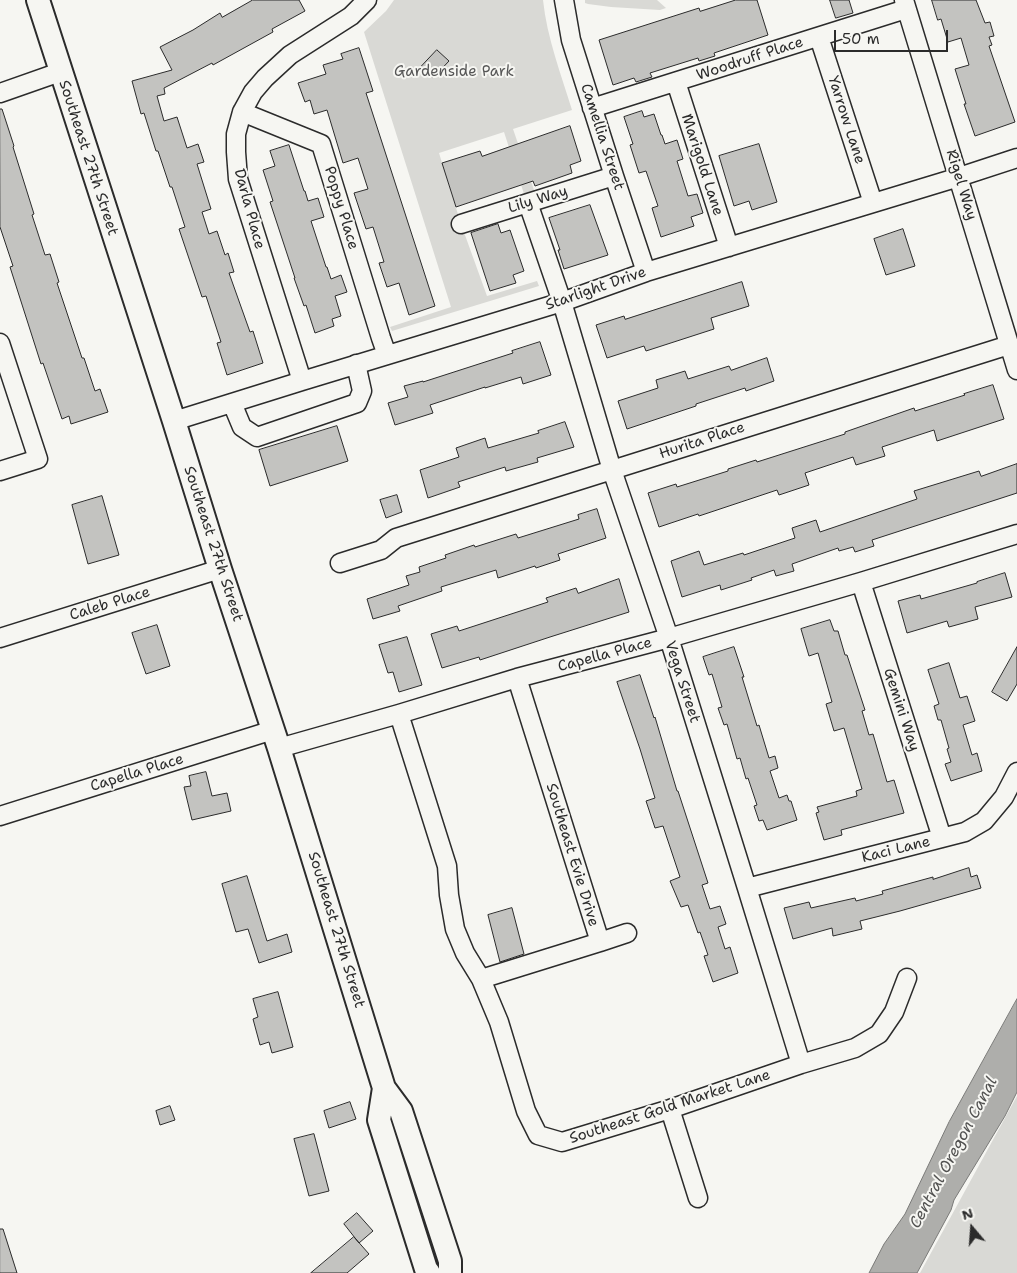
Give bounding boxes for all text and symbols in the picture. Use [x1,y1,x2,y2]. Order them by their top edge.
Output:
scale bar [837,20,951,52]
text: 50 m [842,29,880,49]
street label: Woodruff Place [694,33,806,85]
park label: Gardenside Park [394,63,514,81]
street label: Yarrow Lane [823,74,869,166]
street label: Southeast 27th Street [54,78,122,238]
street label: Camellia Street [576,81,628,193]
street label: Marigold Lane [677,112,727,218]
street label: Rigel Way [942,147,980,223]
street label: Poppy Place [320,164,362,252]
street label: Darla Place [230,167,268,251]
street label: Lily Way [506,182,570,218]
street label: Starlight Drive [543,263,649,315]
street label: Hurita Place [657,419,747,463]
street label: Southeast 27th Street [179,464,247,624]
street label: Caleb Place [68,583,152,625]
street label: Capella Place [556,634,654,676]
street label: Vega Street [660,639,704,725]
street label: Gemini Way [879,666,923,754]
street label: Capella Place [88,750,186,796]
street label: Southeast Evie Drive [542,781,602,929]
street label: Kaci Lane [860,833,932,867]
street label: Southeast 27th Street [304,850,368,1010]
street label: Southeast Gold Market Lane [567,1066,773,1148]
water label: Central Oregon Canal [906,1074,1002,1232]
north arrow [947,1203,997,1253]
text: N [959,1203,975,1224]

